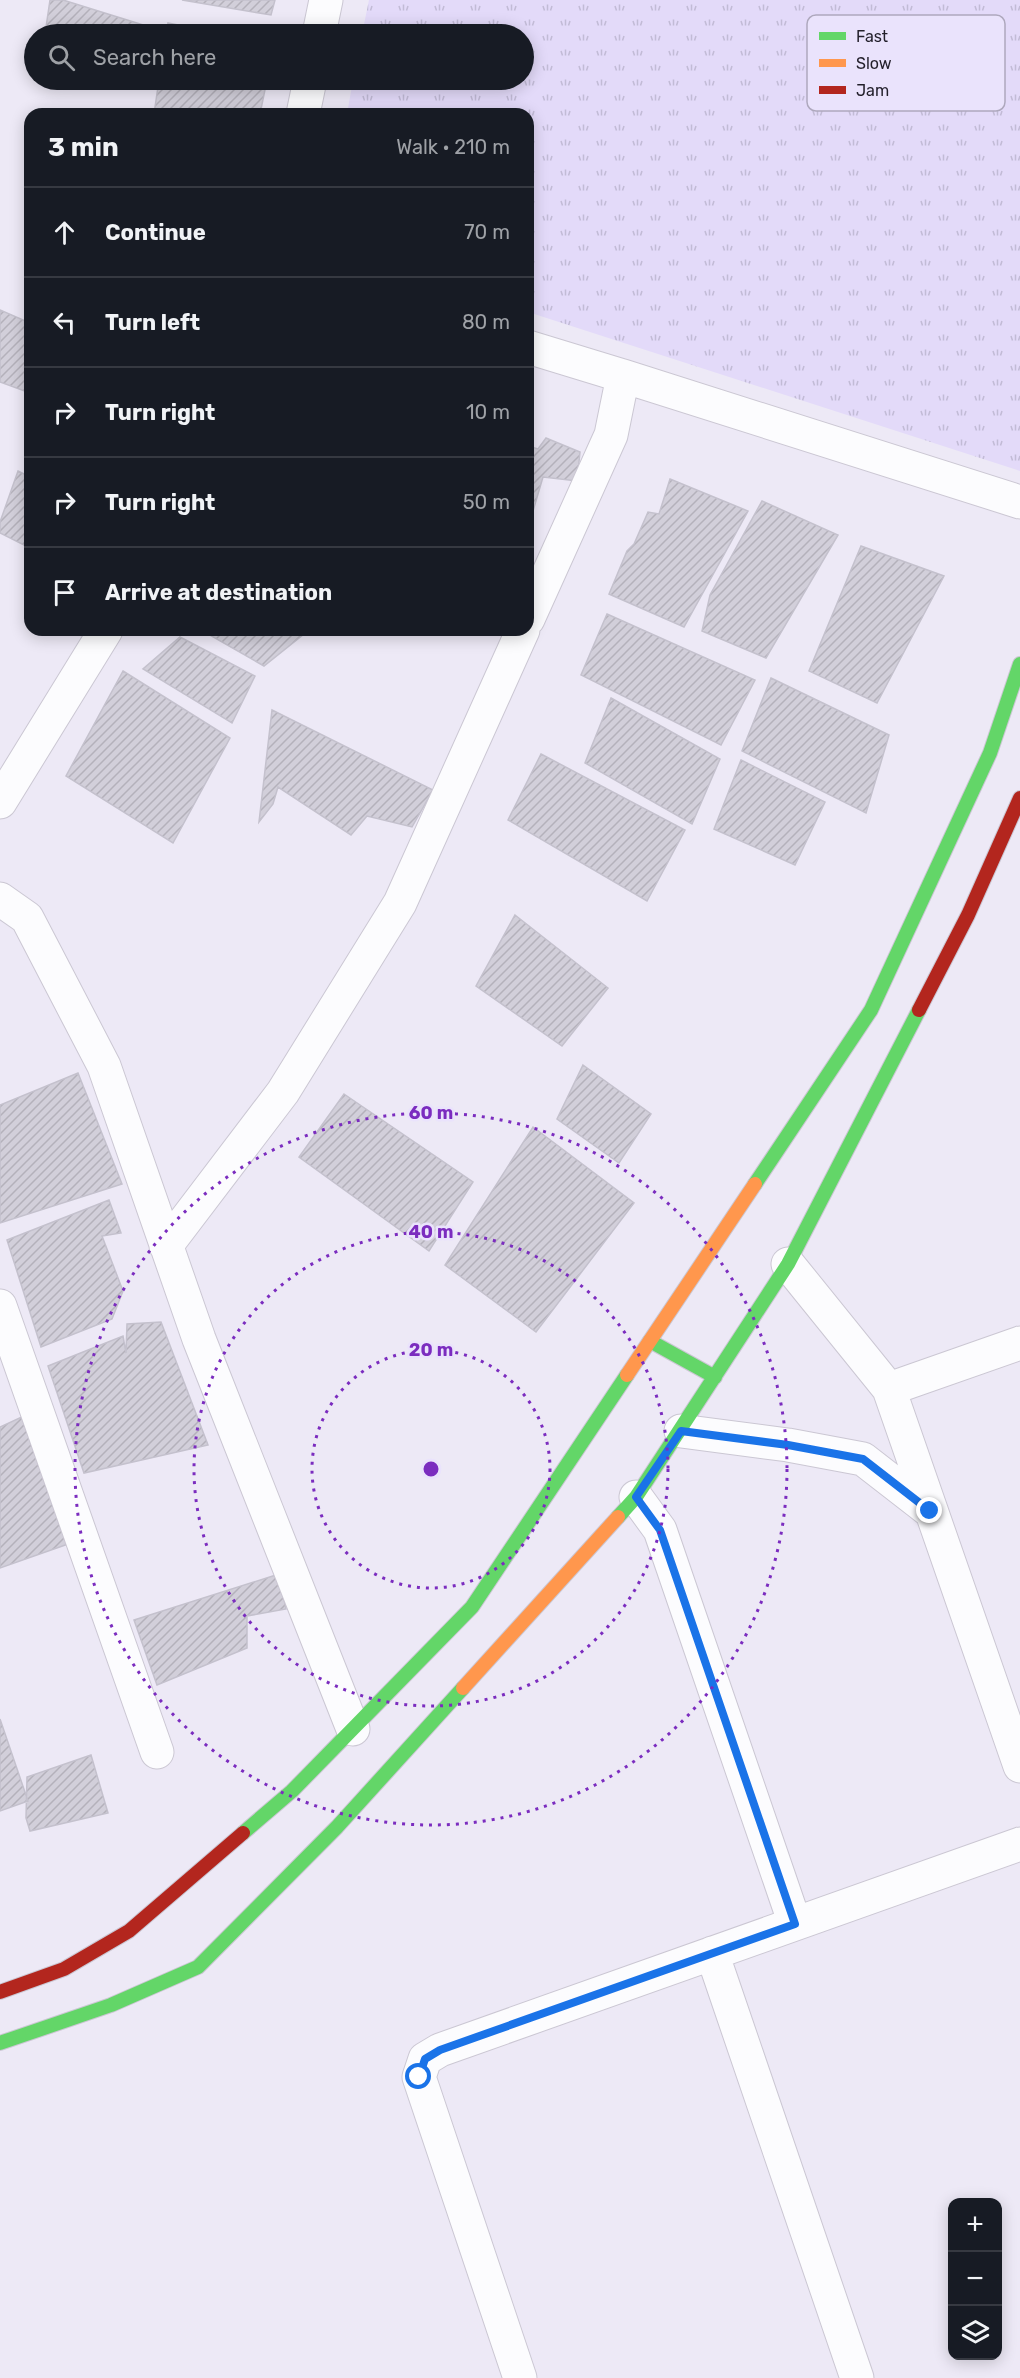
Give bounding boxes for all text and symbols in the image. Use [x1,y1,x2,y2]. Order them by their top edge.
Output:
legend [807,15,1005,111]
search box [24,24,534,90]
text: Fast [856,27,888,46]
icon: search [45,41,78,74]
text: Search here [93,44,216,71]
text: Slow [856,54,892,73]
text: Jam [856,81,889,100]
text: 3 min [48,132,119,163]
text: Walk · 210 m [396,135,510,159]
icon: ahead [48,216,81,249]
text: Continue [105,219,206,246]
text: 70 m [464,220,510,244]
icon: left [48,306,81,339]
text: Turn left [105,309,200,336]
text: 80 m [462,310,510,334]
icon: right [48,396,81,429]
text: Turn right [105,399,215,426]
text: 10 m [466,400,510,424]
icon: right [48,486,81,519]
text: Turn right [105,489,215,516]
text: 50 m [463,490,510,514]
icon: arrive [48,576,81,609]
text: Arrive at destination [105,579,332,606]
text: 60 m [409,1102,453,1124]
text: 40 m [409,1221,453,1243]
text: 20 m [409,1339,453,1361]
centre of rings [421,1459,441,1479]
route end [916,1497,942,1523]
route start [405,2063,431,2089]
map controls [948,2198,1002,2360]
button: + [948,2198,1002,2252]
button: − [948,2252,1002,2306]
button: layers [948,2306,1002,2360]

